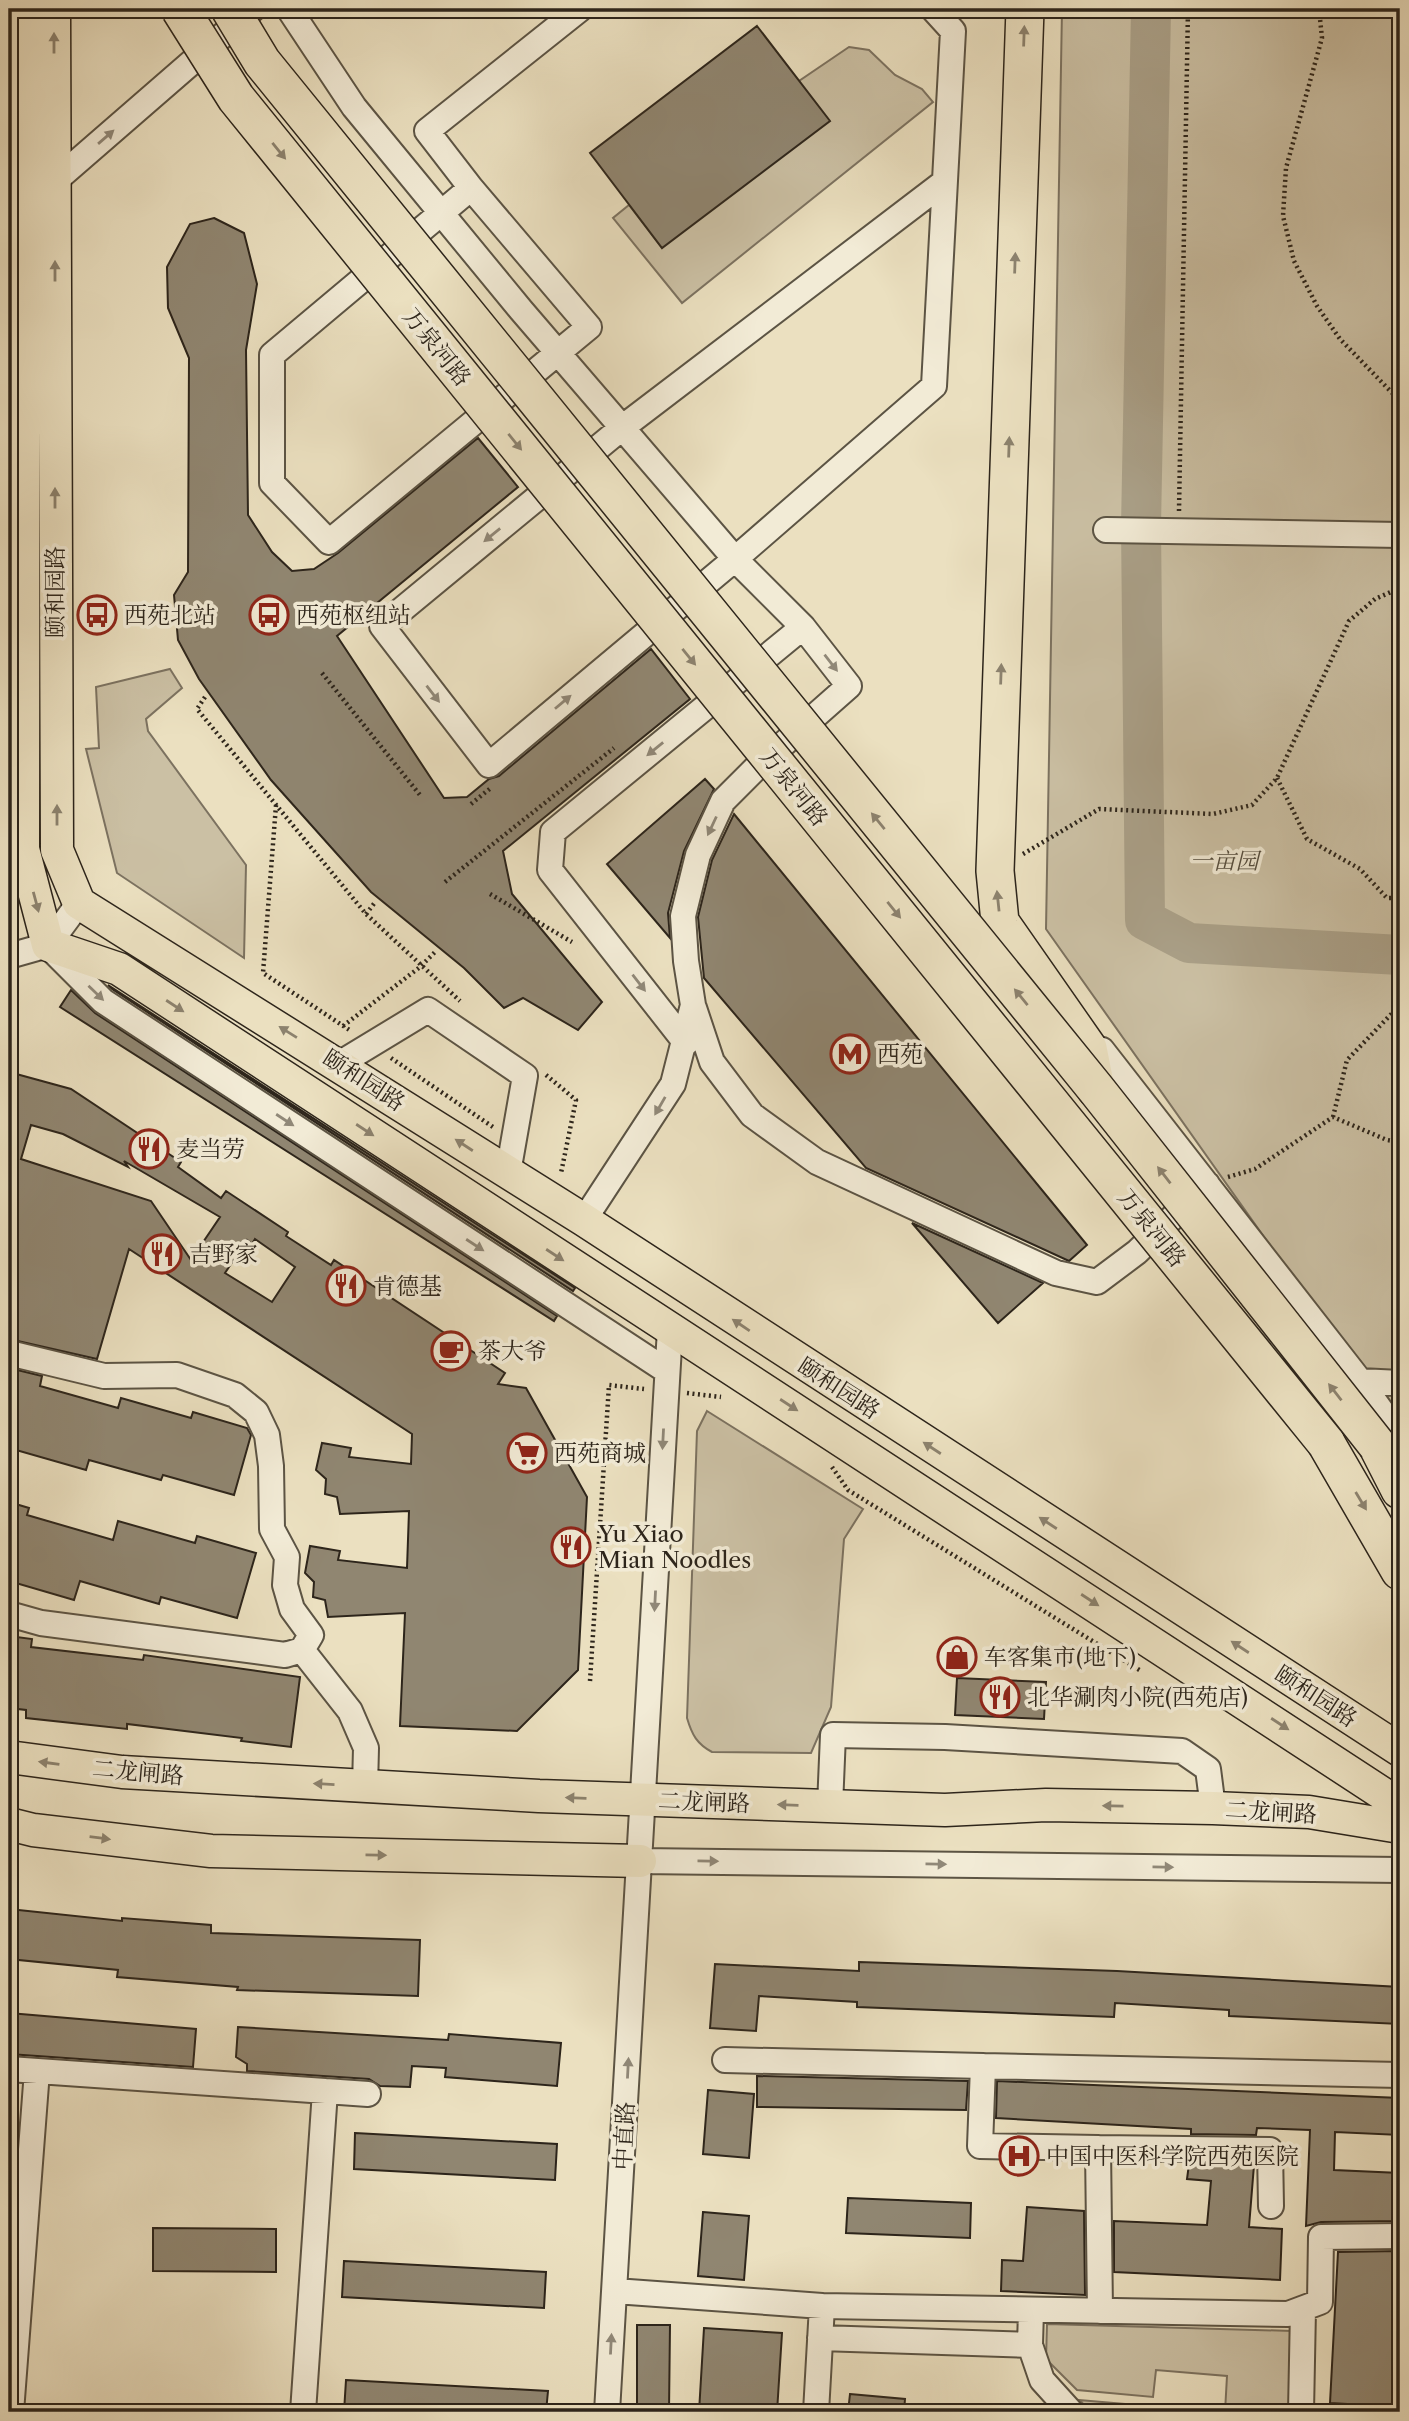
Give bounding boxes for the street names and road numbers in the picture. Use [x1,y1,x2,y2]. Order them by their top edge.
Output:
street label: 万泉河路 [397,302,477,392]
street label: 颐和园路 [41,546,69,638]
street label: 万泉河路 [754,742,834,832]
street label: 颐和园路 [318,1043,410,1117]
street label: 万泉河路 [1112,1183,1192,1273]
street label: 颐和园路 [793,1351,885,1425]
street label: 颐和园路 [1270,1659,1362,1733]
street label: 二龙闸路 [91,1754,185,1790]
street label: 二龙闸路 [658,1786,750,1818]
street label: 二龙闸路 [1224,1796,1318,1828]
street label: 中直路 [608,2101,640,2171]

